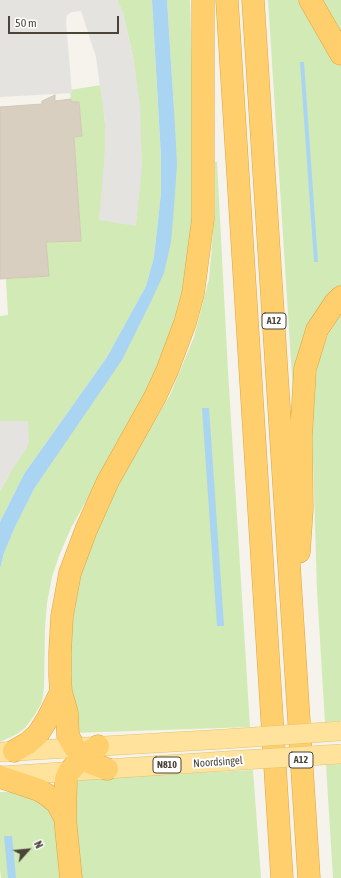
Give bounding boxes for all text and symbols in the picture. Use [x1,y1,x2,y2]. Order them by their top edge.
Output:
scale bar [10,8,121,34]
text: 50 m [15,16,37,30]
road number: A12 [262,313,286,329]
road number: A12 [289,752,313,768]
street label: Noordsingel [193,754,243,770]
road number: N810 [153,757,181,773]
north arrow [8,830,48,870]
text: N [32,839,46,850]

